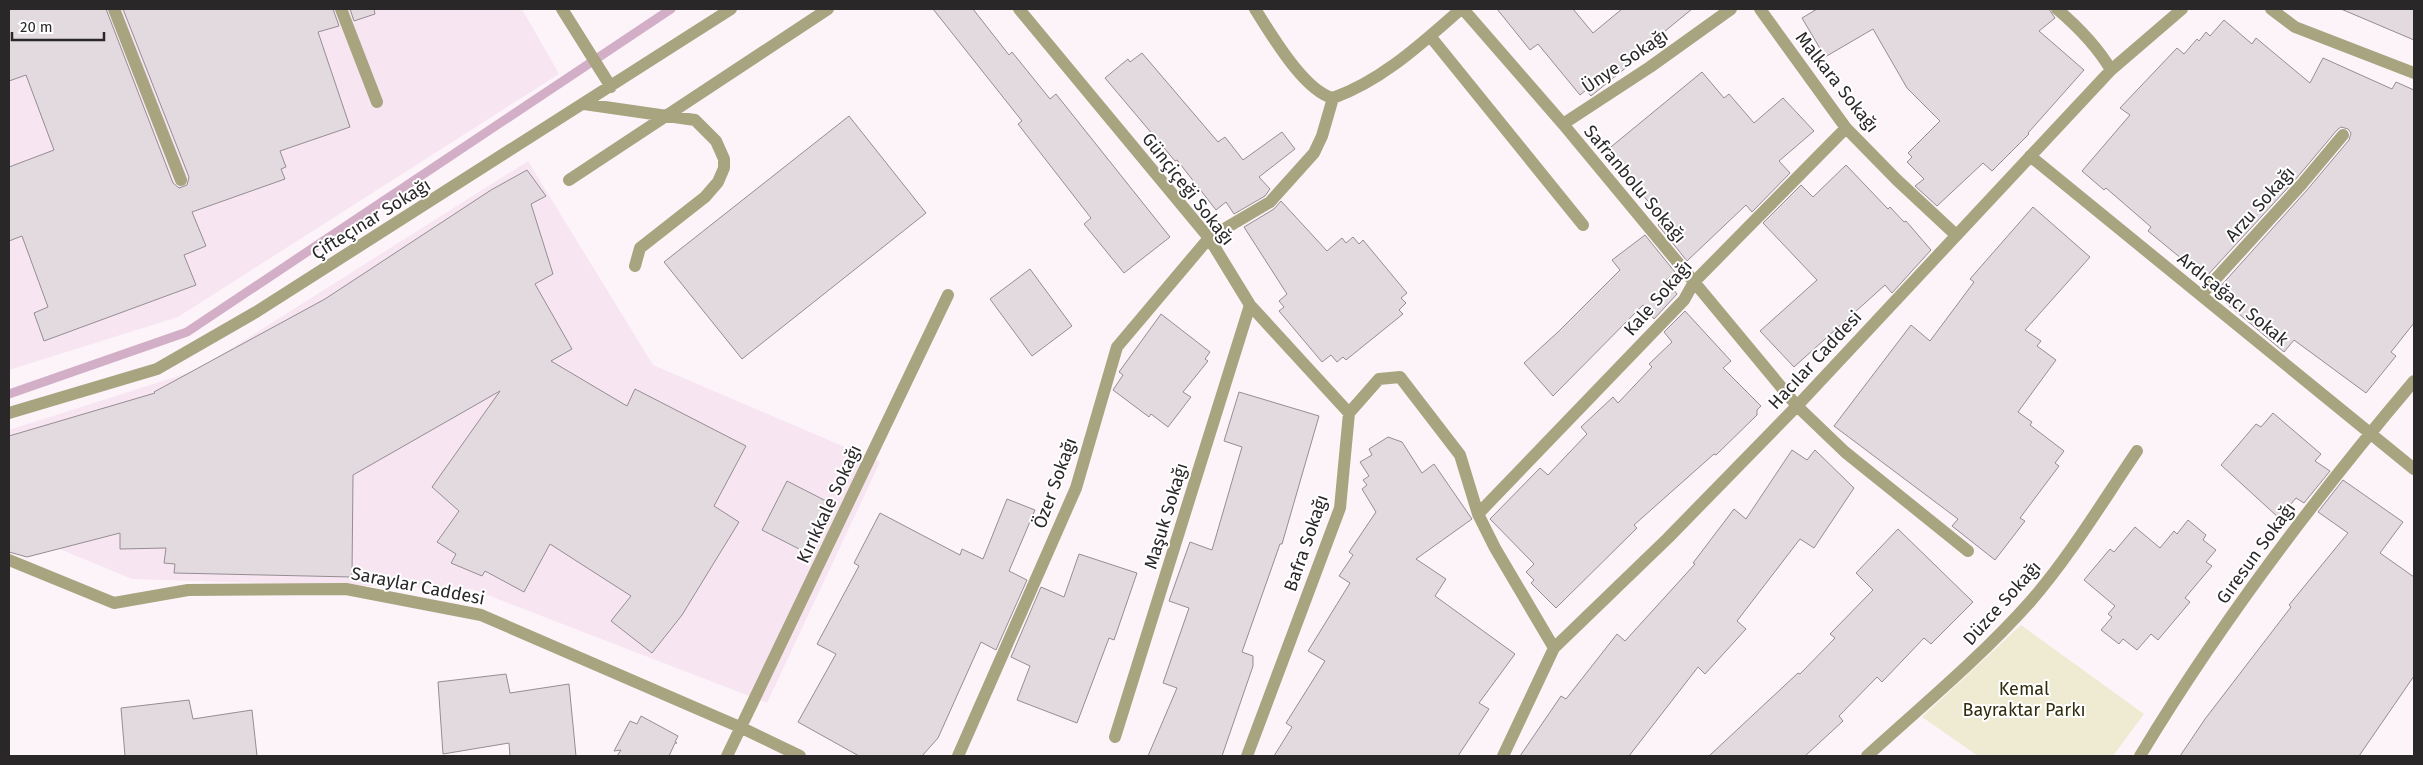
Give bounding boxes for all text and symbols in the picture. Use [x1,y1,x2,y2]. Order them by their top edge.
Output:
scale bar [12,10,105,42]
text: 20 m [20,18,53,36]
street label: Ünye Sokağı [1578,24,1672,98]
street label: Malkara Sokağı [1791,27,1883,137]
street label: Safranbolu Sokağı [1579,120,1691,248]
street label: Günçiçeği Sokağı [1137,128,1239,250]
street label: Arzu Sokağı [2221,162,2299,246]
street label: Çifteçınar Sokağı [307,174,435,264]
street label: Ardıçağacı Sokak [2173,248,2293,351]
street label: Kale Sokağı [1619,256,1697,340]
street label: Hacılar Caddesi [1764,306,1866,414]
street label: Özer Sokağı [1028,435,1082,531]
street label: Kırıkkale Sokağı [792,441,866,567]
street label: Maşuk Sokağı [1139,460,1193,572]
street label: Bafra Sokağı [1279,492,1333,594]
street label: Gıresun Sokağı [2212,498,2300,608]
street label: Düzce Sokağı [1958,556,2046,650]
street label: Saraylar Caddesi [349,562,487,610]
park label: Kemal Bayraktar Parkı [1962,678,2086,721]

